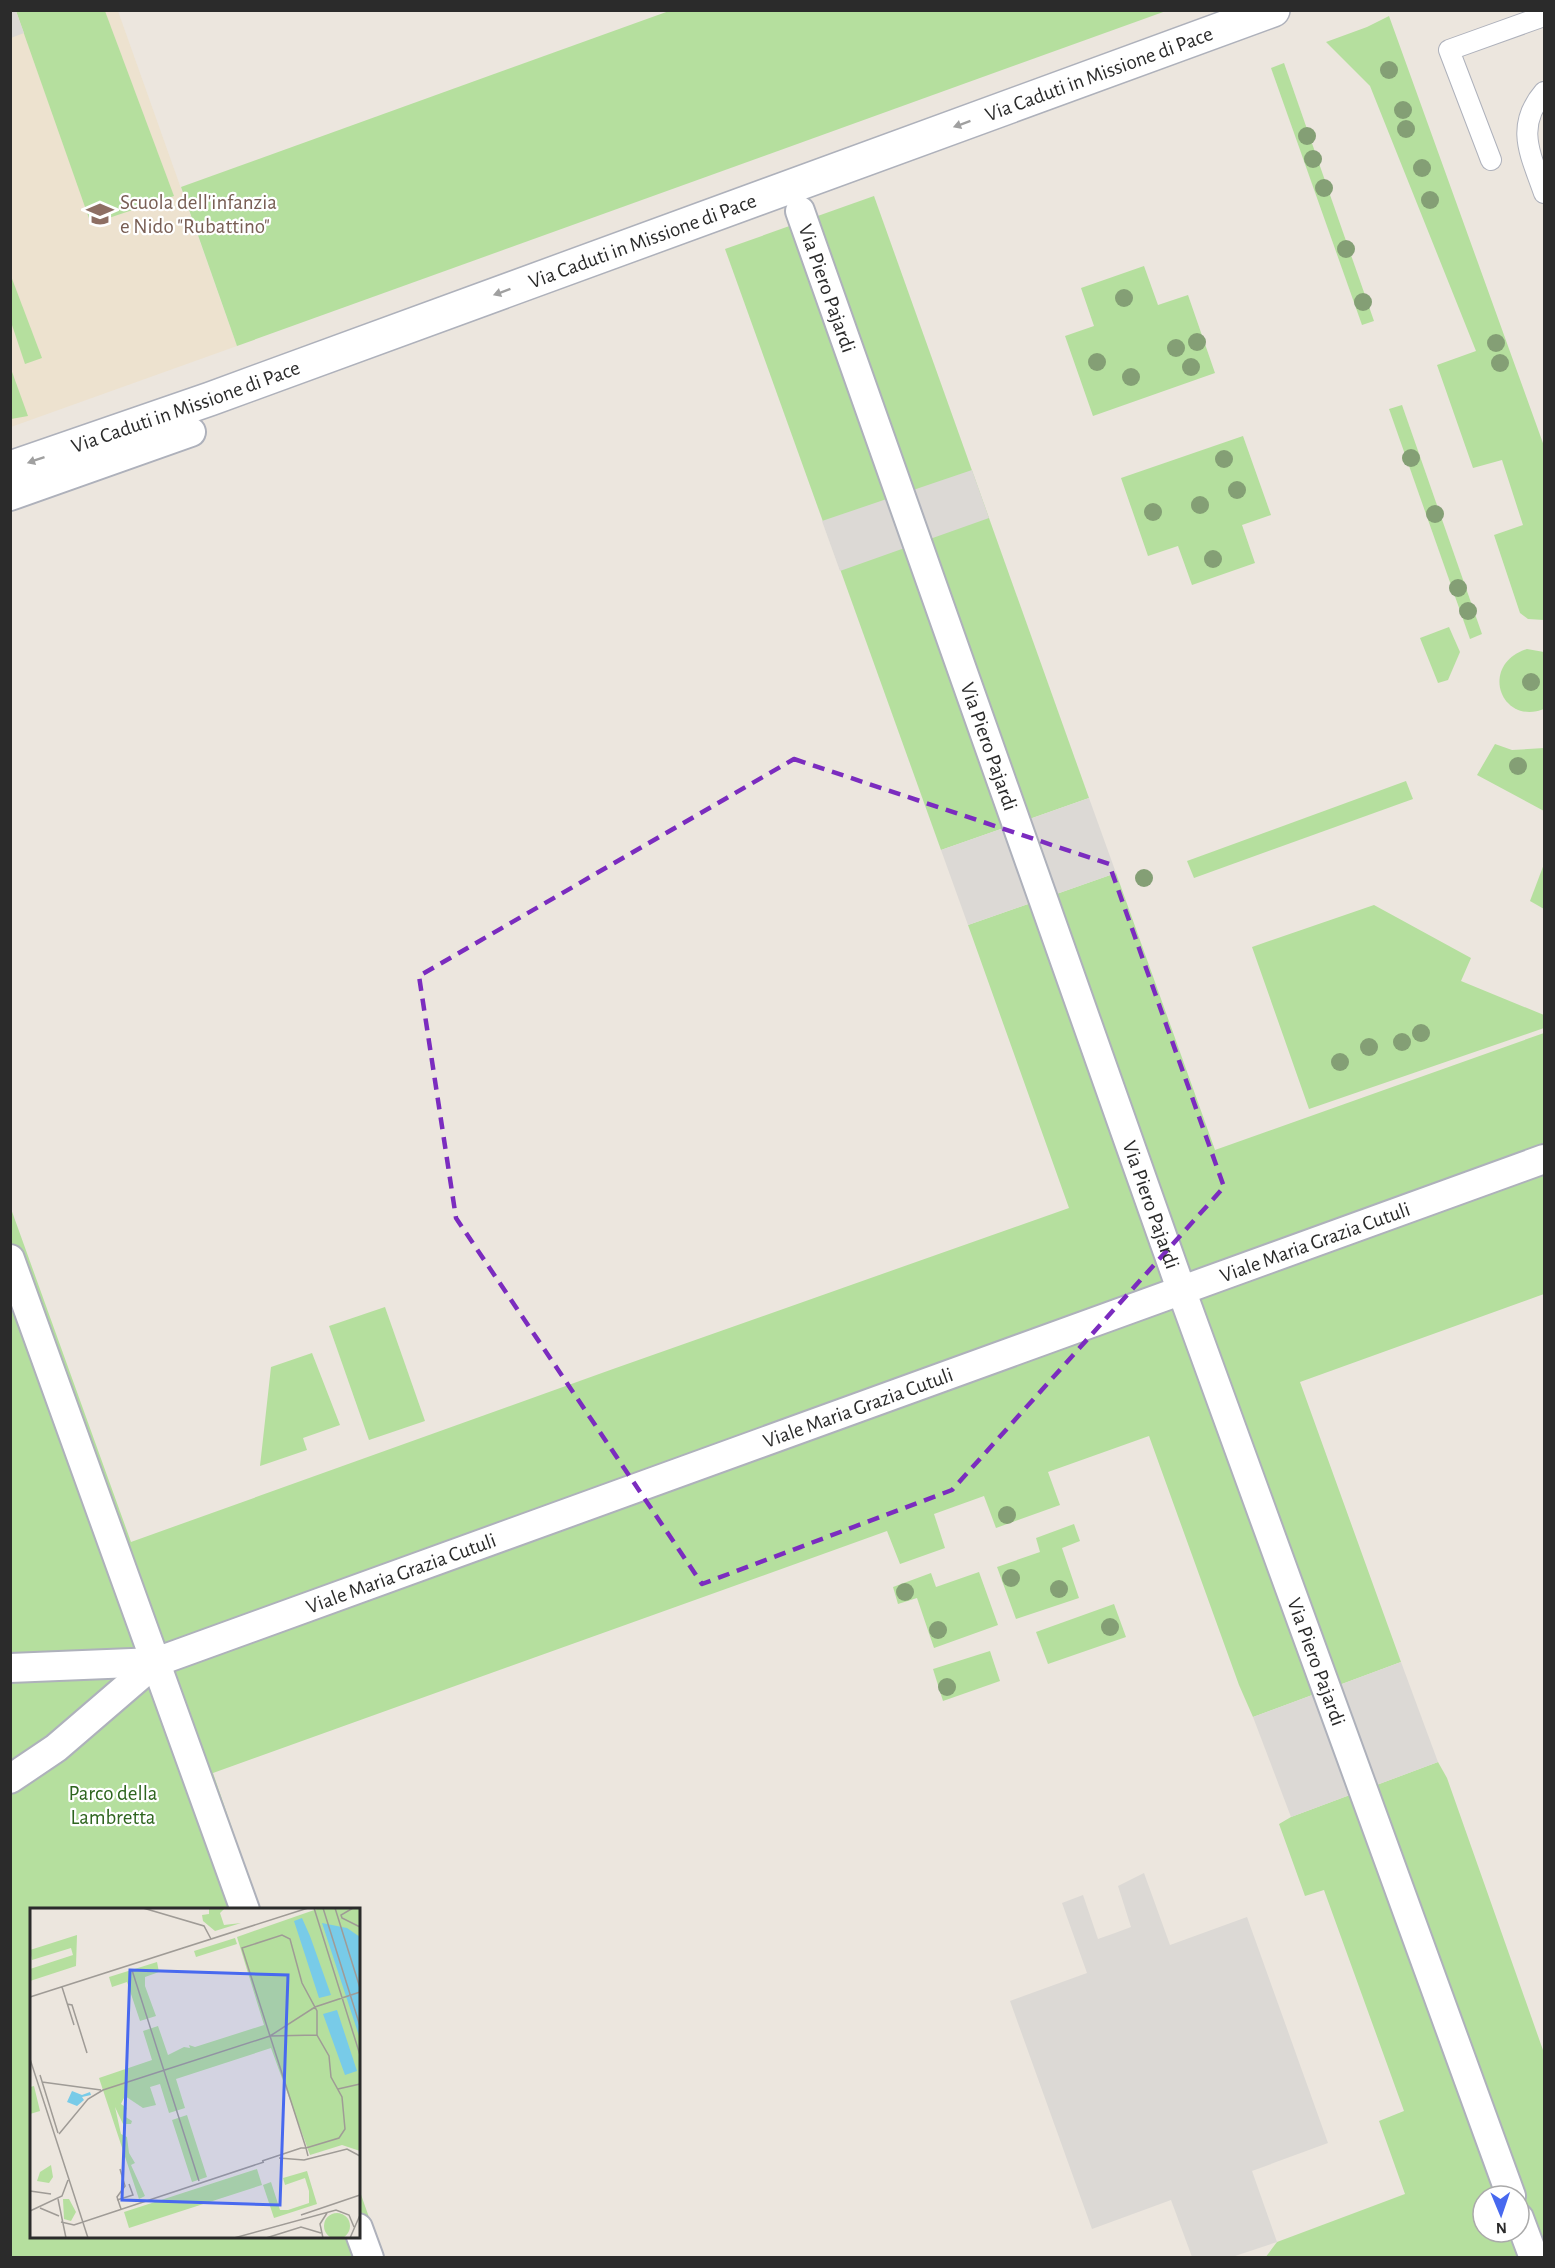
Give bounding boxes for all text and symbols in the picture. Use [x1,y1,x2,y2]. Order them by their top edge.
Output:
street label: Via Caduti in Missione di Pace [982,23,1215,125]
one-way arrow [953,120,971,130]
street label: Via Caduti in Missione di Pace [526,190,759,292]
place label: Scuola dell'infanzia e Nido "Rubattino" [120,192,277,237]
school or university icon: Scuola dell'infanzia e Nido "Rubattino" [85,199,115,229]
street label: Via Piero Pajardi [795,222,860,355]
one-way arrow [493,288,511,298]
street label: Via Caduti in Missione di Pace [69,357,303,457]
one-way arrow [27,456,45,466]
street label: Via Piero Pajardi [957,680,1022,813]
street label: Via Piero Pajardi [1119,1138,1183,1272]
street label: Viale Maria Grazia Cutuli [1217,1198,1413,1286]
street label: Viale Maria Grazia Cutuli [760,1364,956,1452]
street label: Viale Maria Grazia Cutuli [303,1529,499,1617]
street label: Via Piero Pajardi [1284,1595,1349,1728]
park label: Parco della Lambretta [68,1783,158,1828]
inset map [30,1908,360,2238]
north arrow [1471,2184,1531,2244]
text: N [1496,2220,1507,2236]

